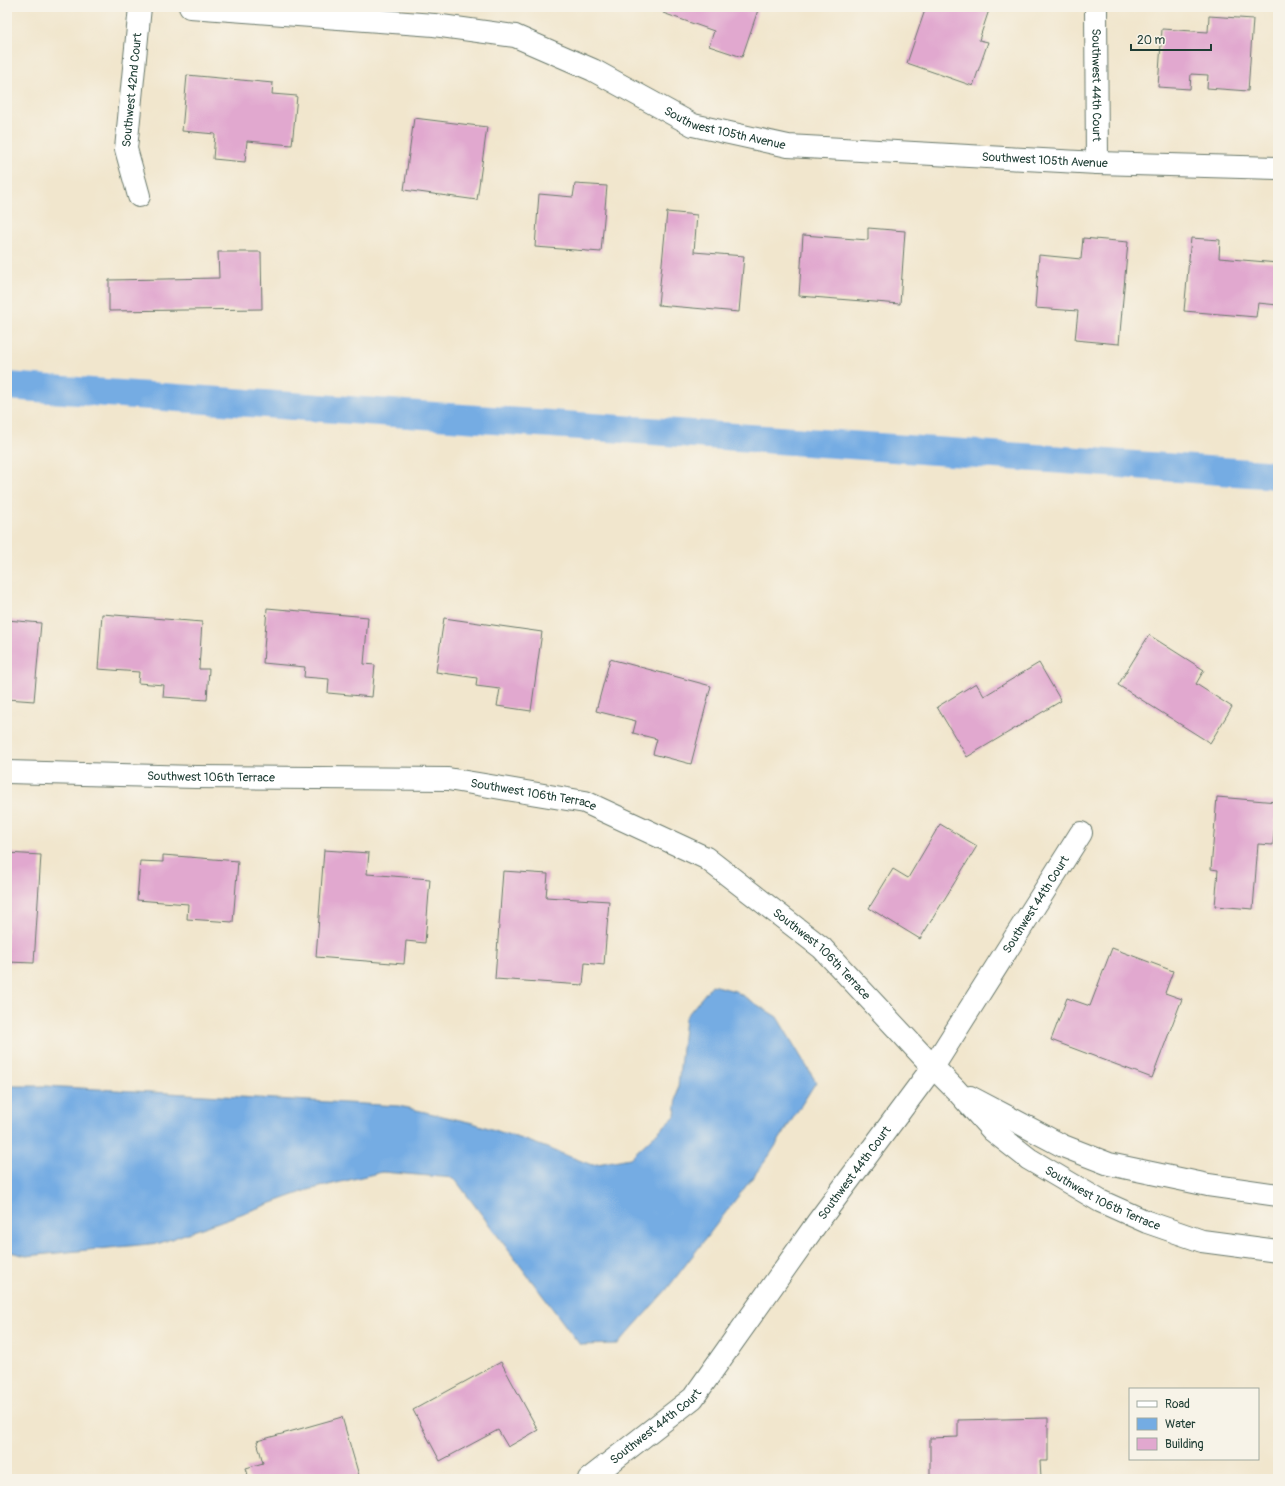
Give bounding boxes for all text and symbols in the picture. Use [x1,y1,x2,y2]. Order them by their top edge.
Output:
scale bar [1131,26,1211,52]
street label: Southwest 44th Court [1089,28,1104,142]
street label: Southwest 42nd Court [119,32,145,148]
text: 20 m [1137,33,1166,48]
street label: Southwest 105th Avenue [662,103,787,153]
street label: Southwest 105th Avenue [981,149,1108,171]
street label: Southwest 106th Terrace [147,768,275,785]
street label: Southwest 106th Terrace [469,775,599,814]
street label: Southwest 44th Court [999,853,1072,956]
street label: Southwest 106th Terrace [770,905,874,1003]
street label: Southwest 44th Court [815,1123,894,1222]
street label: Southwest 106th Terrace [1042,1163,1163,1234]
street label: Southwest 44th Court [607,1386,705,1467]
legend [1129,1388,1259,1460]
text: Road [1165,1397,1190,1412]
text: Water [1165,1417,1196,1432]
text: Building [1165,1437,1204,1452]

